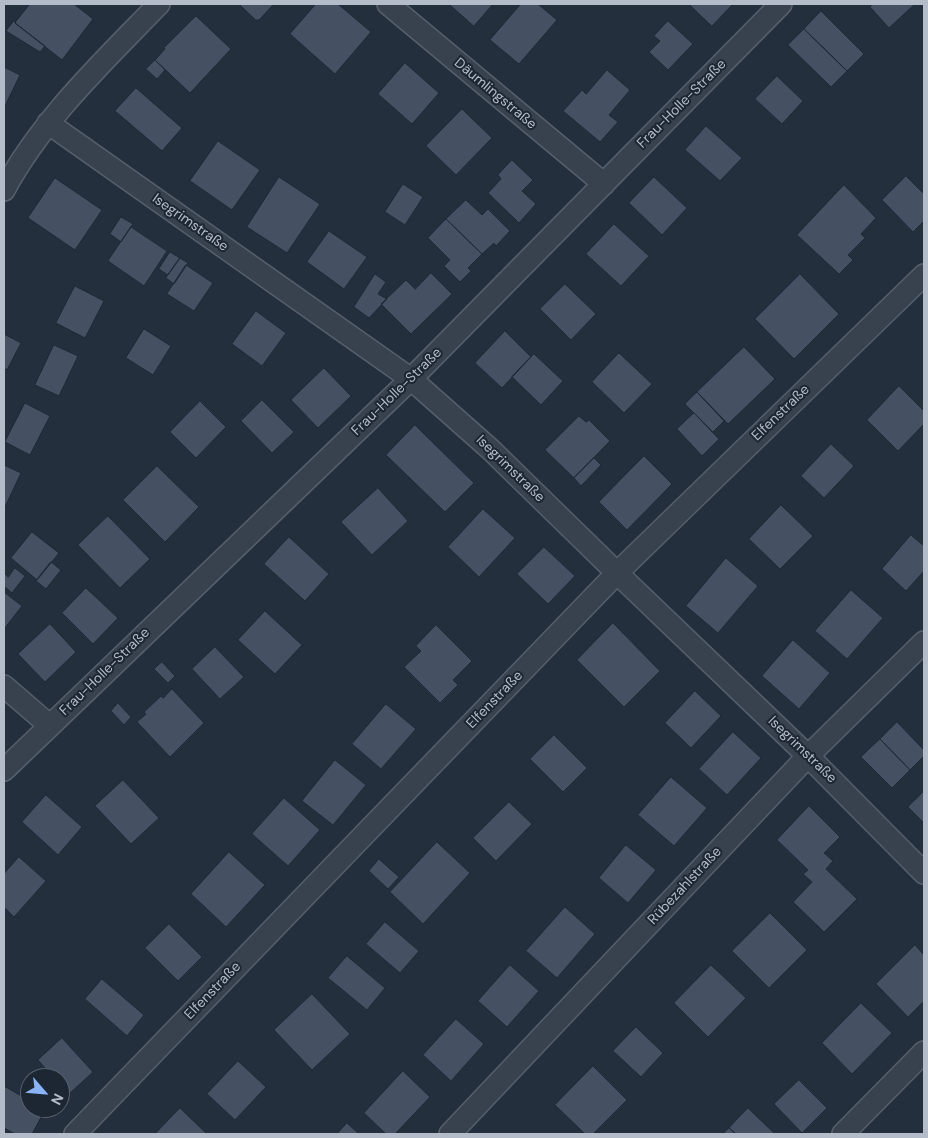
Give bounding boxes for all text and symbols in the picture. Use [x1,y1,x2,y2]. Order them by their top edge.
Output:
street label: Däumlingstraße [450,55,540,133]
street label: Frau-Holle-Straße [634,56,730,152]
street label: Isegrimstraße [149,191,231,255]
street label: Frau-Holle-Straße [348,345,446,439]
street label: Elfenstraße [749,381,813,445]
street label: Isegrimstraße [472,432,548,506]
street label: Frau-Holle-Straße [56,625,154,719]
street label: Elfenstraße [463,668,527,732]
street label: Isegrimstraße [764,713,840,787]
street label: Rübezahlstraße [645,844,725,928]
street label: Elfenstraße [181,959,245,1023]
north arrow [20,1068,70,1118]
text: N [47,1091,68,1108]

